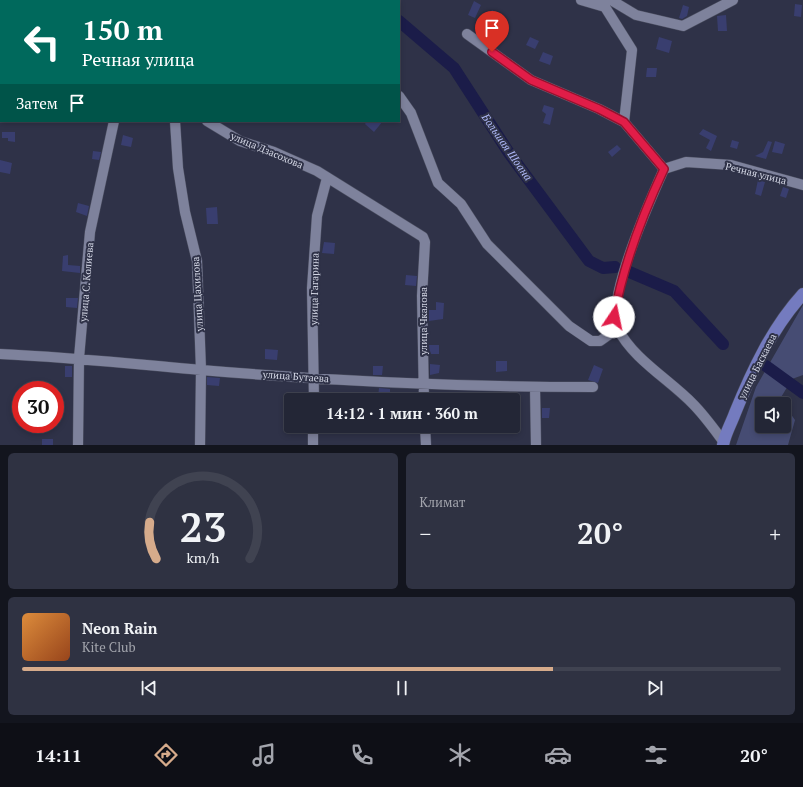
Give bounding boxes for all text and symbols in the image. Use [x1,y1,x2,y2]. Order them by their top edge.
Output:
text: 150 m [82,11,163,48]
pin [475,11,509,52]
icon: left [16,16,68,68]
icon: arrive [481,17,503,39]
text: Речная улица [82,47,195,71]
icon: arrive [66,92,88,114]
text: Затем [16,93,58,113]
water label: Большая Шоана [478,110,535,183]
street label: улица Дзасохова [228,129,305,172]
street label: Речная улица [724,160,788,187]
street label: улица С. Колиева [76,242,96,323]
street label: улица Гагарина [307,253,322,326]
street label: улица Цахилова [189,256,206,333]
street label: улица Чкалова [417,287,430,356]
position arrow [593,296,635,338]
street label: улица Баскаева [735,331,779,402]
street label: улица Бутаева [261,368,330,385]
speed limit sign: 30 [12,381,64,433]
map controls [755,397,791,433]
button: sound [755,397,791,433]
text: 14:12 · 1 мин · 360 m [326,403,478,423]
text: Климат [420,493,465,511]
text: 23 [179,499,226,554]
text: 20° [577,513,623,553]
text: − [420,519,431,548]
text: + [769,519,781,548]
text: km/h [186,548,220,567]
text: Neon Rain [82,618,158,638]
text: Kite Club [82,638,136,656]
icon: previous [138,677,160,699]
icon: pause [391,677,413,699]
icon: next [644,677,666,699]
icon: directions [152,741,180,769]
icon: music [250,741,278,769]
icon: phone [348,741,376,769]
icon: climate [446,741,474,769]
icon: car [544,741,572,769]
icon: filters [642,741,670,769]
text: 14:11 [35,743,82,767]
text: 20° [740,743,768,767]

